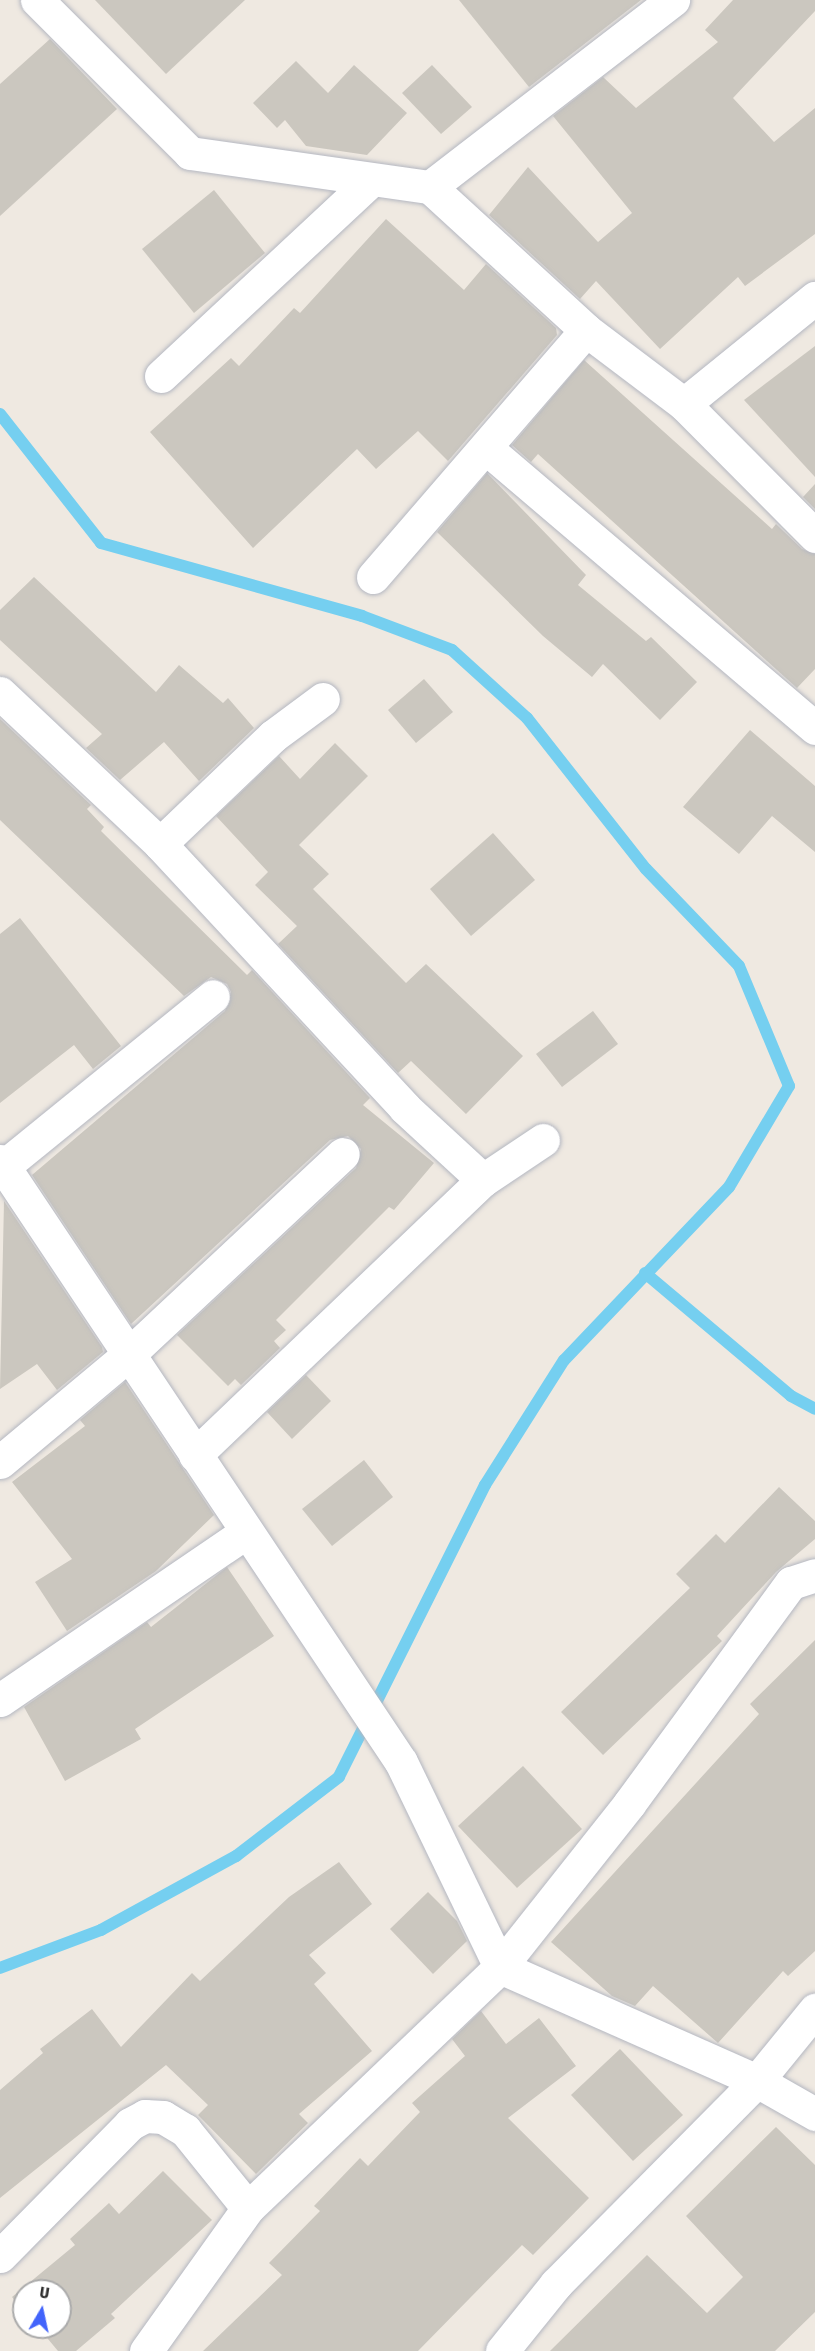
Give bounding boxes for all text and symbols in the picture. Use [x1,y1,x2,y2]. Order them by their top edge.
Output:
north arrow [12,2279,72,2339]
text: U [38,2283,51,2303]

